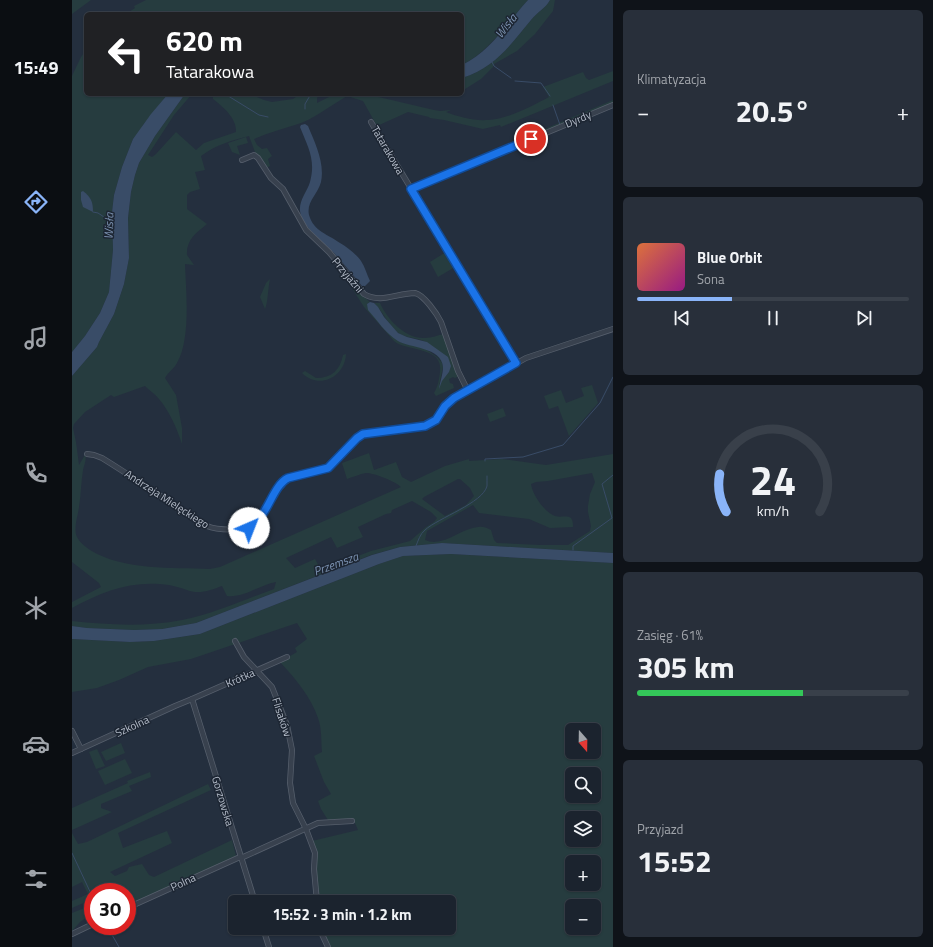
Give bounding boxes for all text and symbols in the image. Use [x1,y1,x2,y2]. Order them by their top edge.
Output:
water label: Wisła [490,8,522,42]
text: 620 m [166,19,243,62]
icon: left [100,28,152,80]
text: 15:49 [14,54,58,81]
text: Tatarakowa [166,58,254,85]
text: Klimatyzacja [637,69,706,89]
text: 20.5° [736,88,810,134]
text: − [637,95,649,129]
text: + [897,95,909,129]
street label: Dyrdy [562,106,594,132]
pin [514,122,548,156]
street label: Tatarakowa [368,123,409,178]
icon: arrive [520,128,542,150]
icon: directions [22,188,50,216]
water label: Wisła [99,211,118,240]
text: Blue Orbit [697,246,762,269]
street label: Przyjaźni [328,254,368,296]
text: Sona [697,269,724,289]
icon: previous [671,307,693,329]
icon: pause [762,307,784,329]
icon: next [853,307,875,329]
icon: music [22,324,50,352]
text: 24 [750,447,796,510]
icon: phone [22,459,50,487]
street label: Andrzeja Mielęckiego [122,466,213,532]
text: km/h [757,499,789,521]
position arrow [228,507,270,549]
water label: Przemsza [311,546,362,580]
icon: climate [22,594,50,622]
text: Zasięg · 61% [637,625,703,645]
text: 305 km [637,644,735,690]
street label: Krótka [223,664,258,691]
street label: Flisaków [268,695,296,739]
street label: Szkolna [112,711,152,741]
north arrow [565,723,601,759]
map controls [565,723,601,935]
icon: car [22,730,50,758]
button: search [565,767,601,803]
street label: Gorzowska [208,774,238,828]
button: layers [565,811,601,847]
text: Przyjazd [637,819,684,839]
text: 15:52 [637,838,712,884]
button: + [565,855,601,891]
icon: filters [22,865,50,893]
street label: Polna [168,869,199,895]
speed limit sign: 30 [84,883,136,935]
button: − [565,899,601,935]
text: 15:52 · 3 min · 1.2 km [272,903,412,926]

